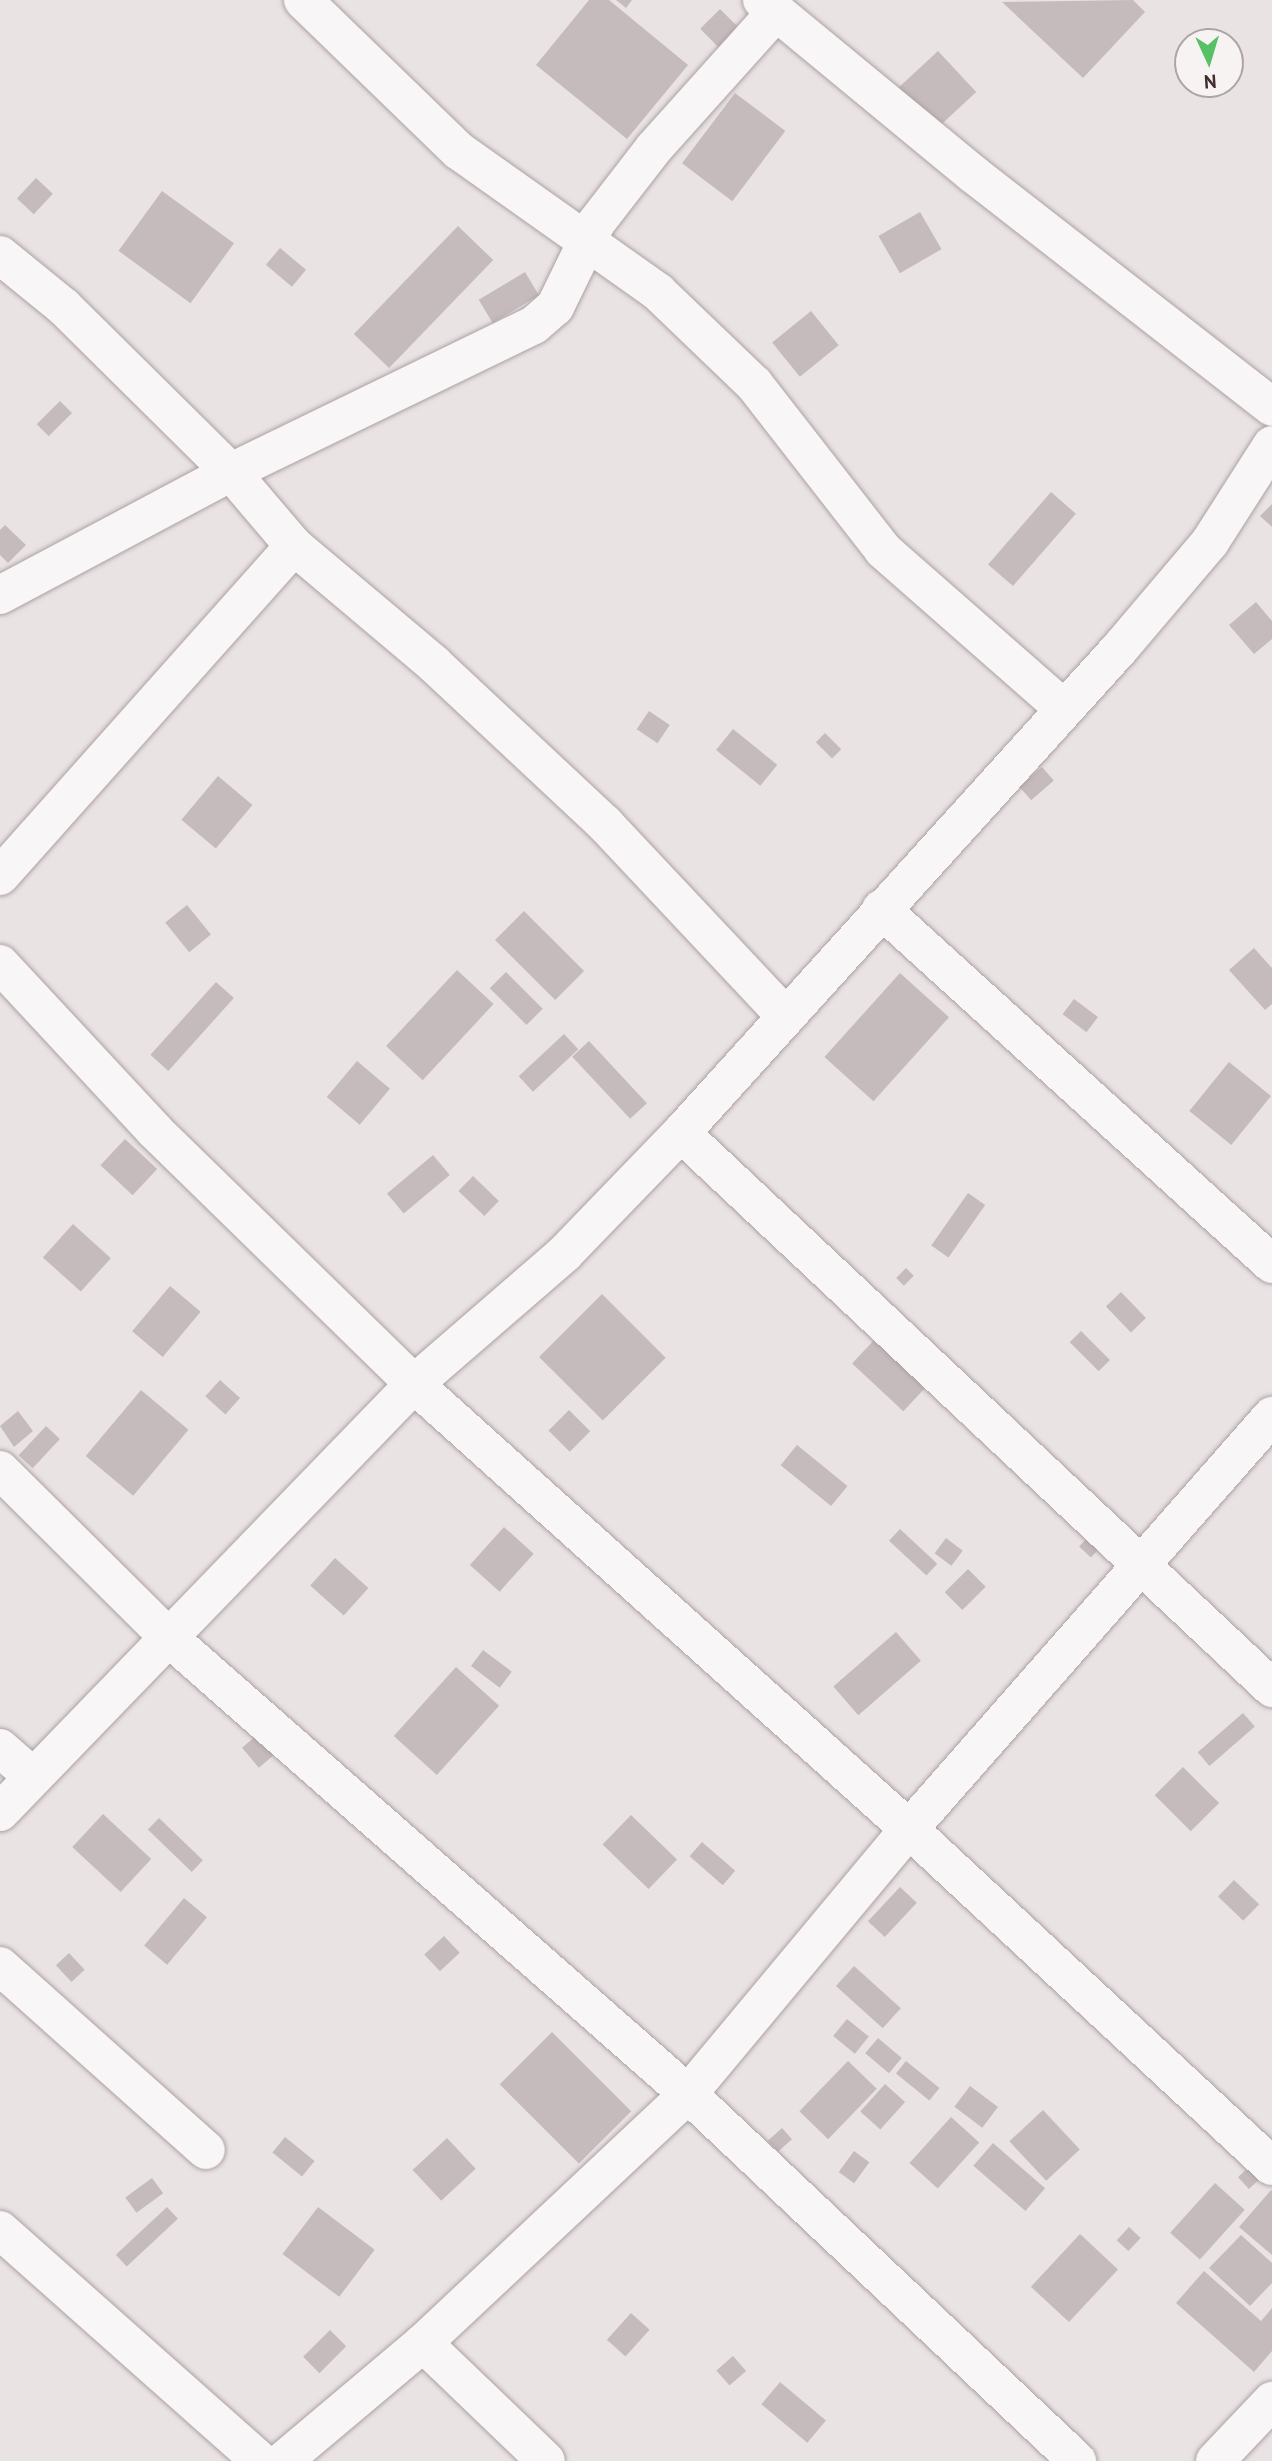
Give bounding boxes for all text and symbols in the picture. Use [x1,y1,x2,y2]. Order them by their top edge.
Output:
north arrow [1174,28,1244,98]
text: N [1203,70,1217,94]

